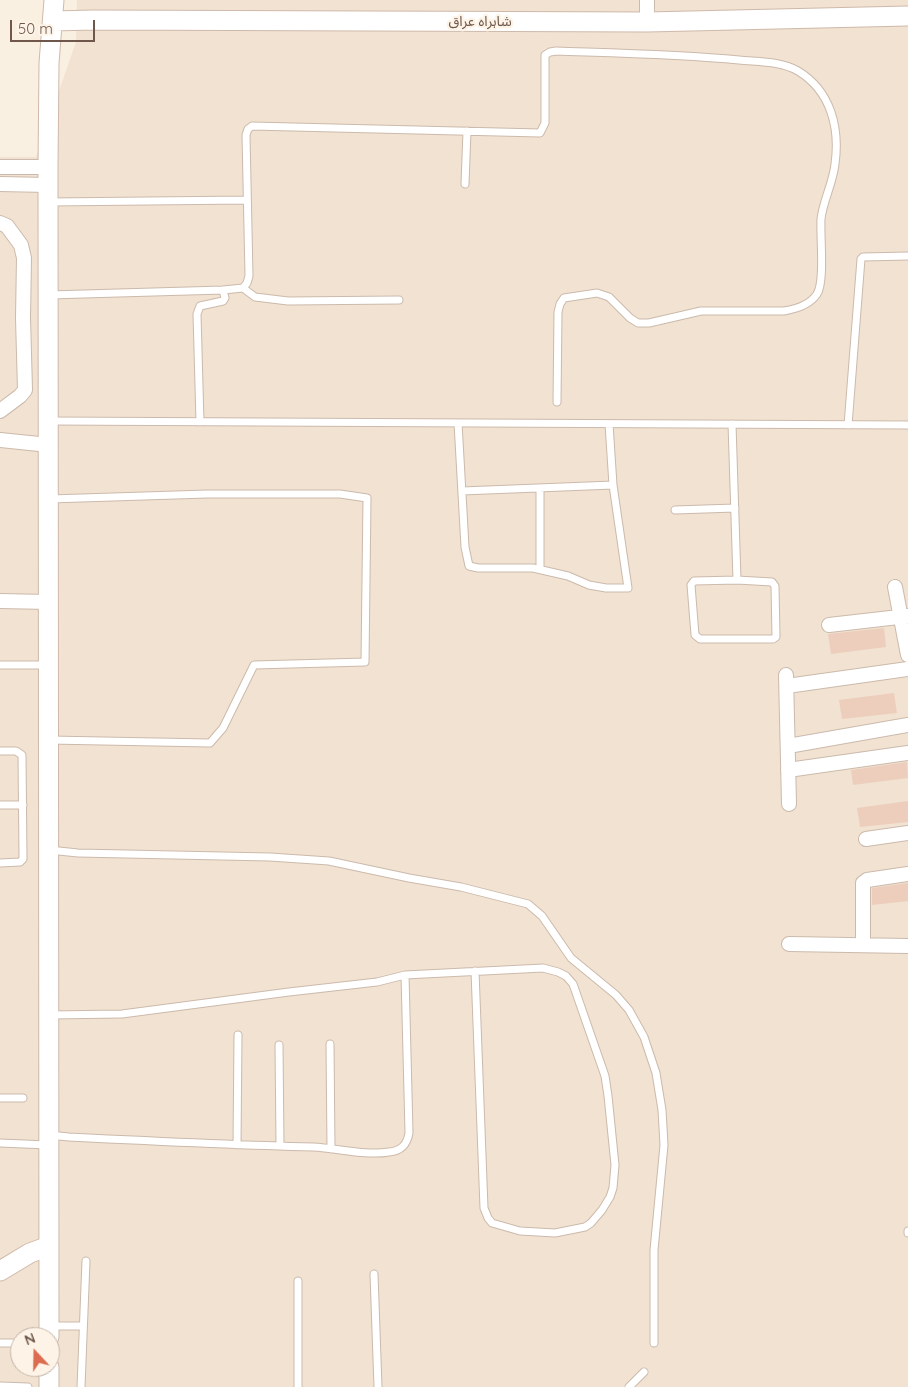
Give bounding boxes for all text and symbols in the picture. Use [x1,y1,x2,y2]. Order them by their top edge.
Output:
scale bar [12,10,98,42]
street label: شاہراہ عراق [448,14,512,30]
text: 50 m [18,19,53,38]
north arrow [10,1327,60,1377]
text: N [22,1329,38,1349]

